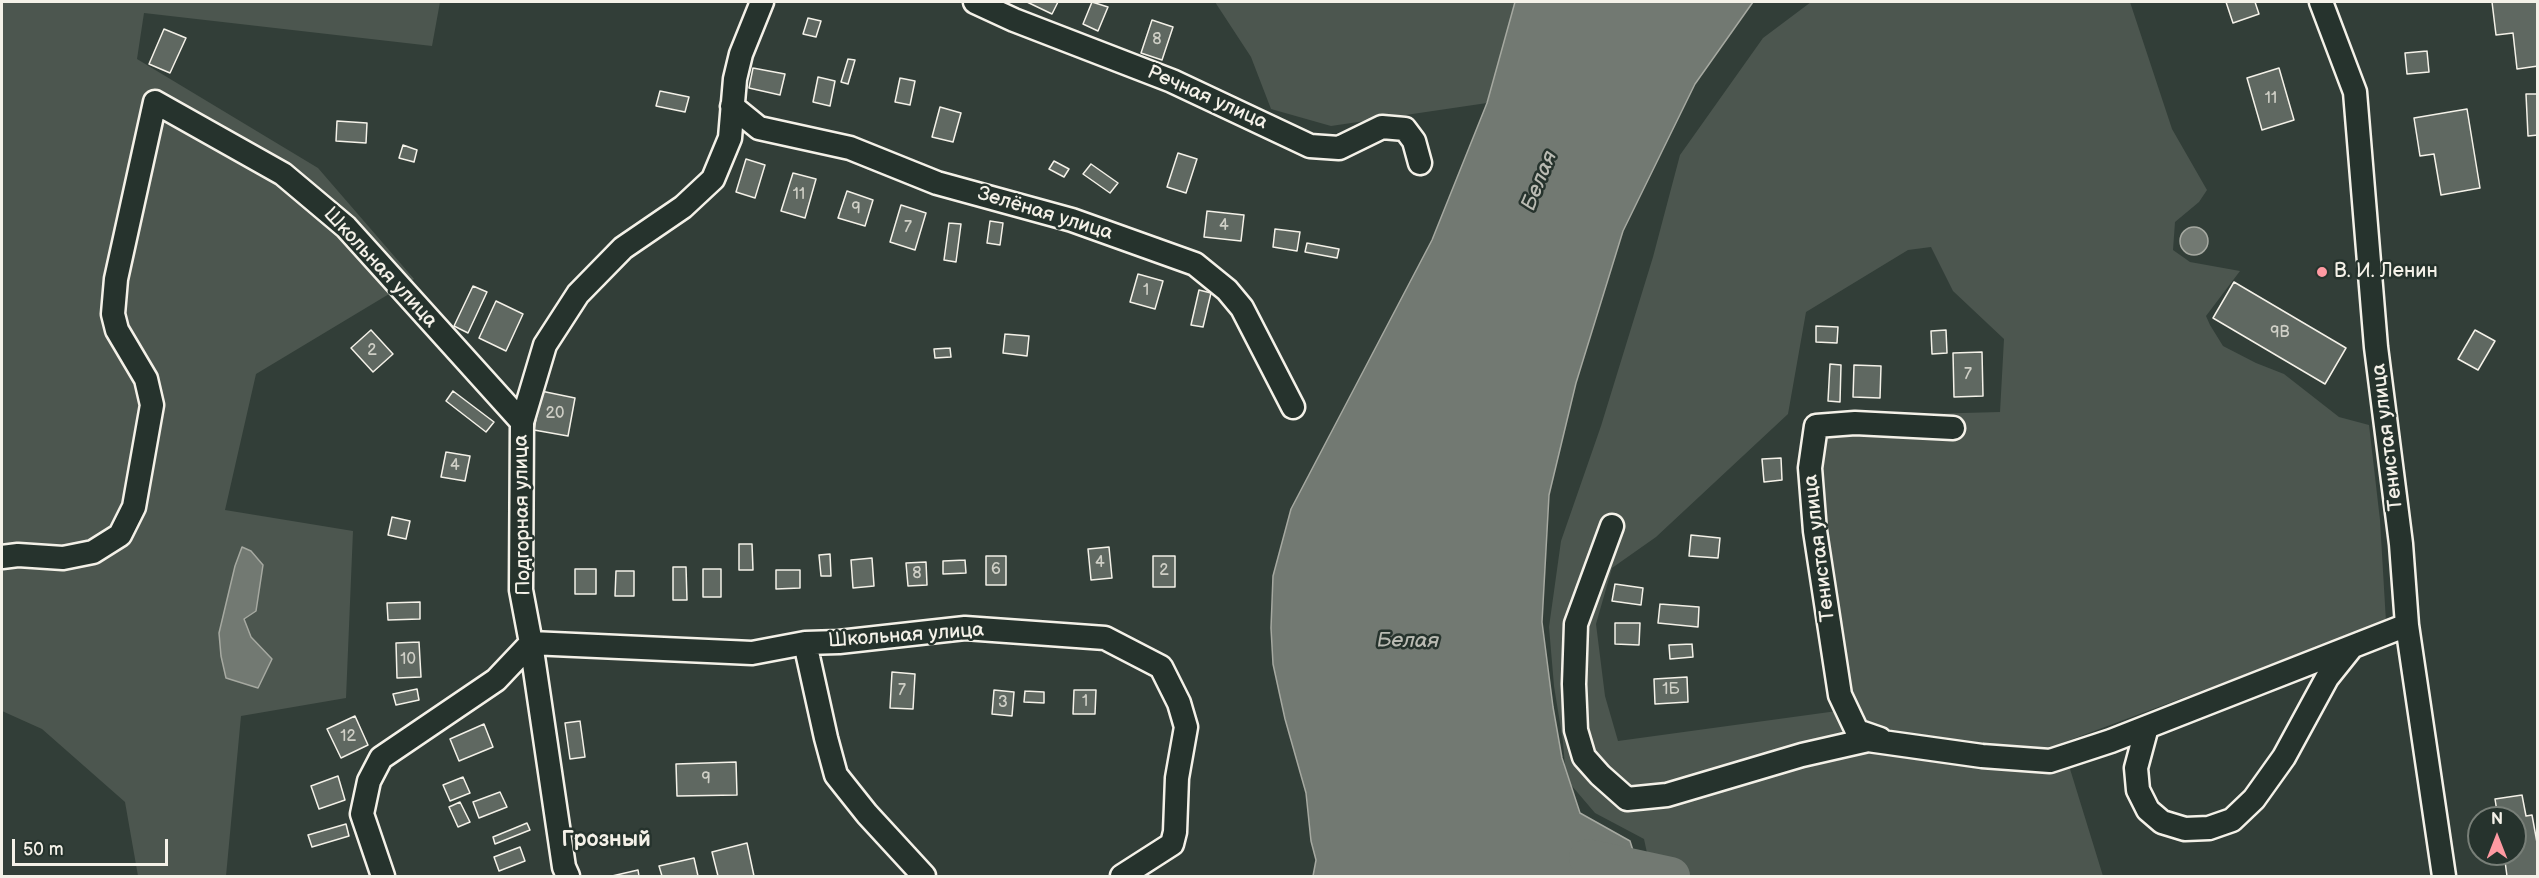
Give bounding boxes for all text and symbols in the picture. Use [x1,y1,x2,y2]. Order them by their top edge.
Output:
house number: 8 [1152,30,1162,50]
street label: Речная улица [1143,61,1271,135]
house number: 11 [2265,89,2277,109]
water label: Белая [1517,147,1563,215]
street label: Зелёная улица [974,182,1116,246]
house number: 11 [793,185,805,205]
house number: 9 [851,199,861,219]
street label: Школьная улица [318,203,442,333]
house number: 4 [1219,216,1229,236]
house number: 7 [904,218,912,238]
place label: В. И. Ленин [2334,260,2438,284]
marker: В. И. Ленин [2315,265,2329,279]
house number: 1 [1143,281,1149,301]
house number: 9В [2270,323,2290,343]
house number: 2 [367,341,377,361]
street label: Тенистая улица [2367,362,2409,512]
house number: 7 [1964,365,1972,385]
house number: 20 [546,404,564,424]
street label: Подгорная улица [510,434,536,596]
house number: 4 [450,456,460,476]
street label: Тенистая улица [1799,473,1841,623]
house number: 4 [1095,553,1105,573]
house number: 6 [991,560,1001,580]
house number: 2 [1159,561,1169,581]
house number: 8 [912,564,922,584]
street label: Школьная улица [827,619,985,653]
water label: Белая [1377,629,1439,655]
house number: 10 [400,650,416,670]
house number: 1Б [1662,680,1680,700]
house number: 7 [898,681,906,701]
house number: 1 [1082,692,1088,712]
house number: 3 [998,693,1008,713]
house number: 12 [340,727,356,747]
house number: 9 [701,769,711,789]
north arrow [2467,806,2527,866]
text: N [2491,810,2503,829]
scale bar [15,827,171,865]
district label: Грозный [561,827,651,853]
text: 50 m [23,839,64,860]

